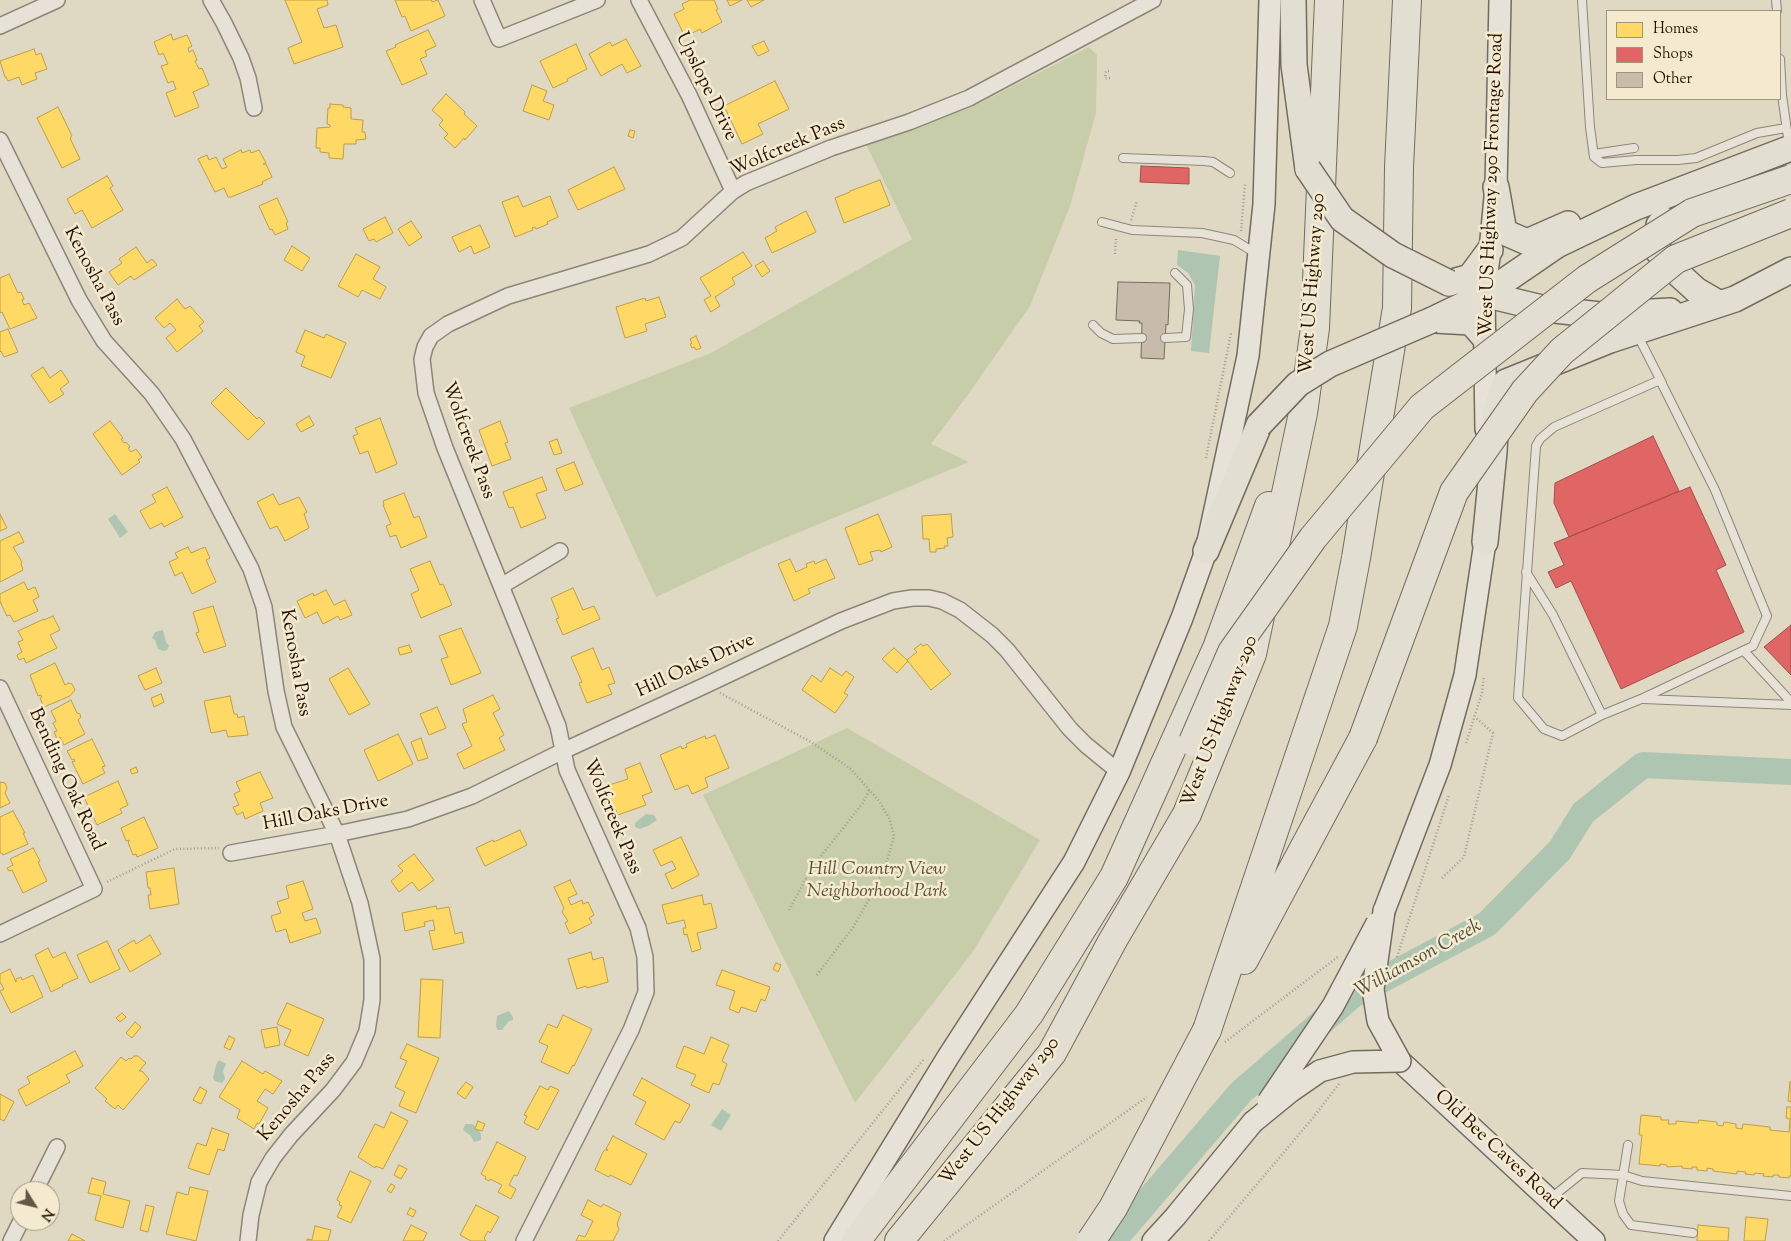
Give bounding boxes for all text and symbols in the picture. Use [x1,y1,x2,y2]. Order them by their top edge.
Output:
legend [1606,10,1781,100]
text: Homes [1653,19,1698,40]
street label: Upslope Drive [669,29,741,145]
street label: West US Highway 290 Frontage Road [1476,32,1510,338]
text: Shops [1653,44,1693,65]
text: Other [1653,69,1692,90]
street label: Wolfcreek Pass [727,113,849,183]
street label: West US Highway 290 [1296,192,1332,376]
street label: Kenosha Pass [57,224,129,330]
street label: Wolfcreek Pass [435,379,499,503]
street label: Kenosha Pass [273,607,315,719]
street label: Hill Oaks Drive [633,630,759,704]
street label: West US Highway 290 [1178,633,1264,811]
street label: Bending Oak Road [22,705,108,855]
street label: Wolfcreek Pass [576,756,646,878]
street label: Hill Oaks Drive [261,791,391,837]
park label: Hill Country View Neighborhood Park [807,860,947,904]
water label: Williamson Creek [1352,915,1486,1005]
street label: West US Highway 290 [936,1033,1066,1191]
street label: Kenosha Pass [254,1049,342,1147]
street label: Old Bee Caves Road [1429,1086,1565,1216]
north arrow [10,1181,60,1231]
text: N [35,1204,58,1225]

